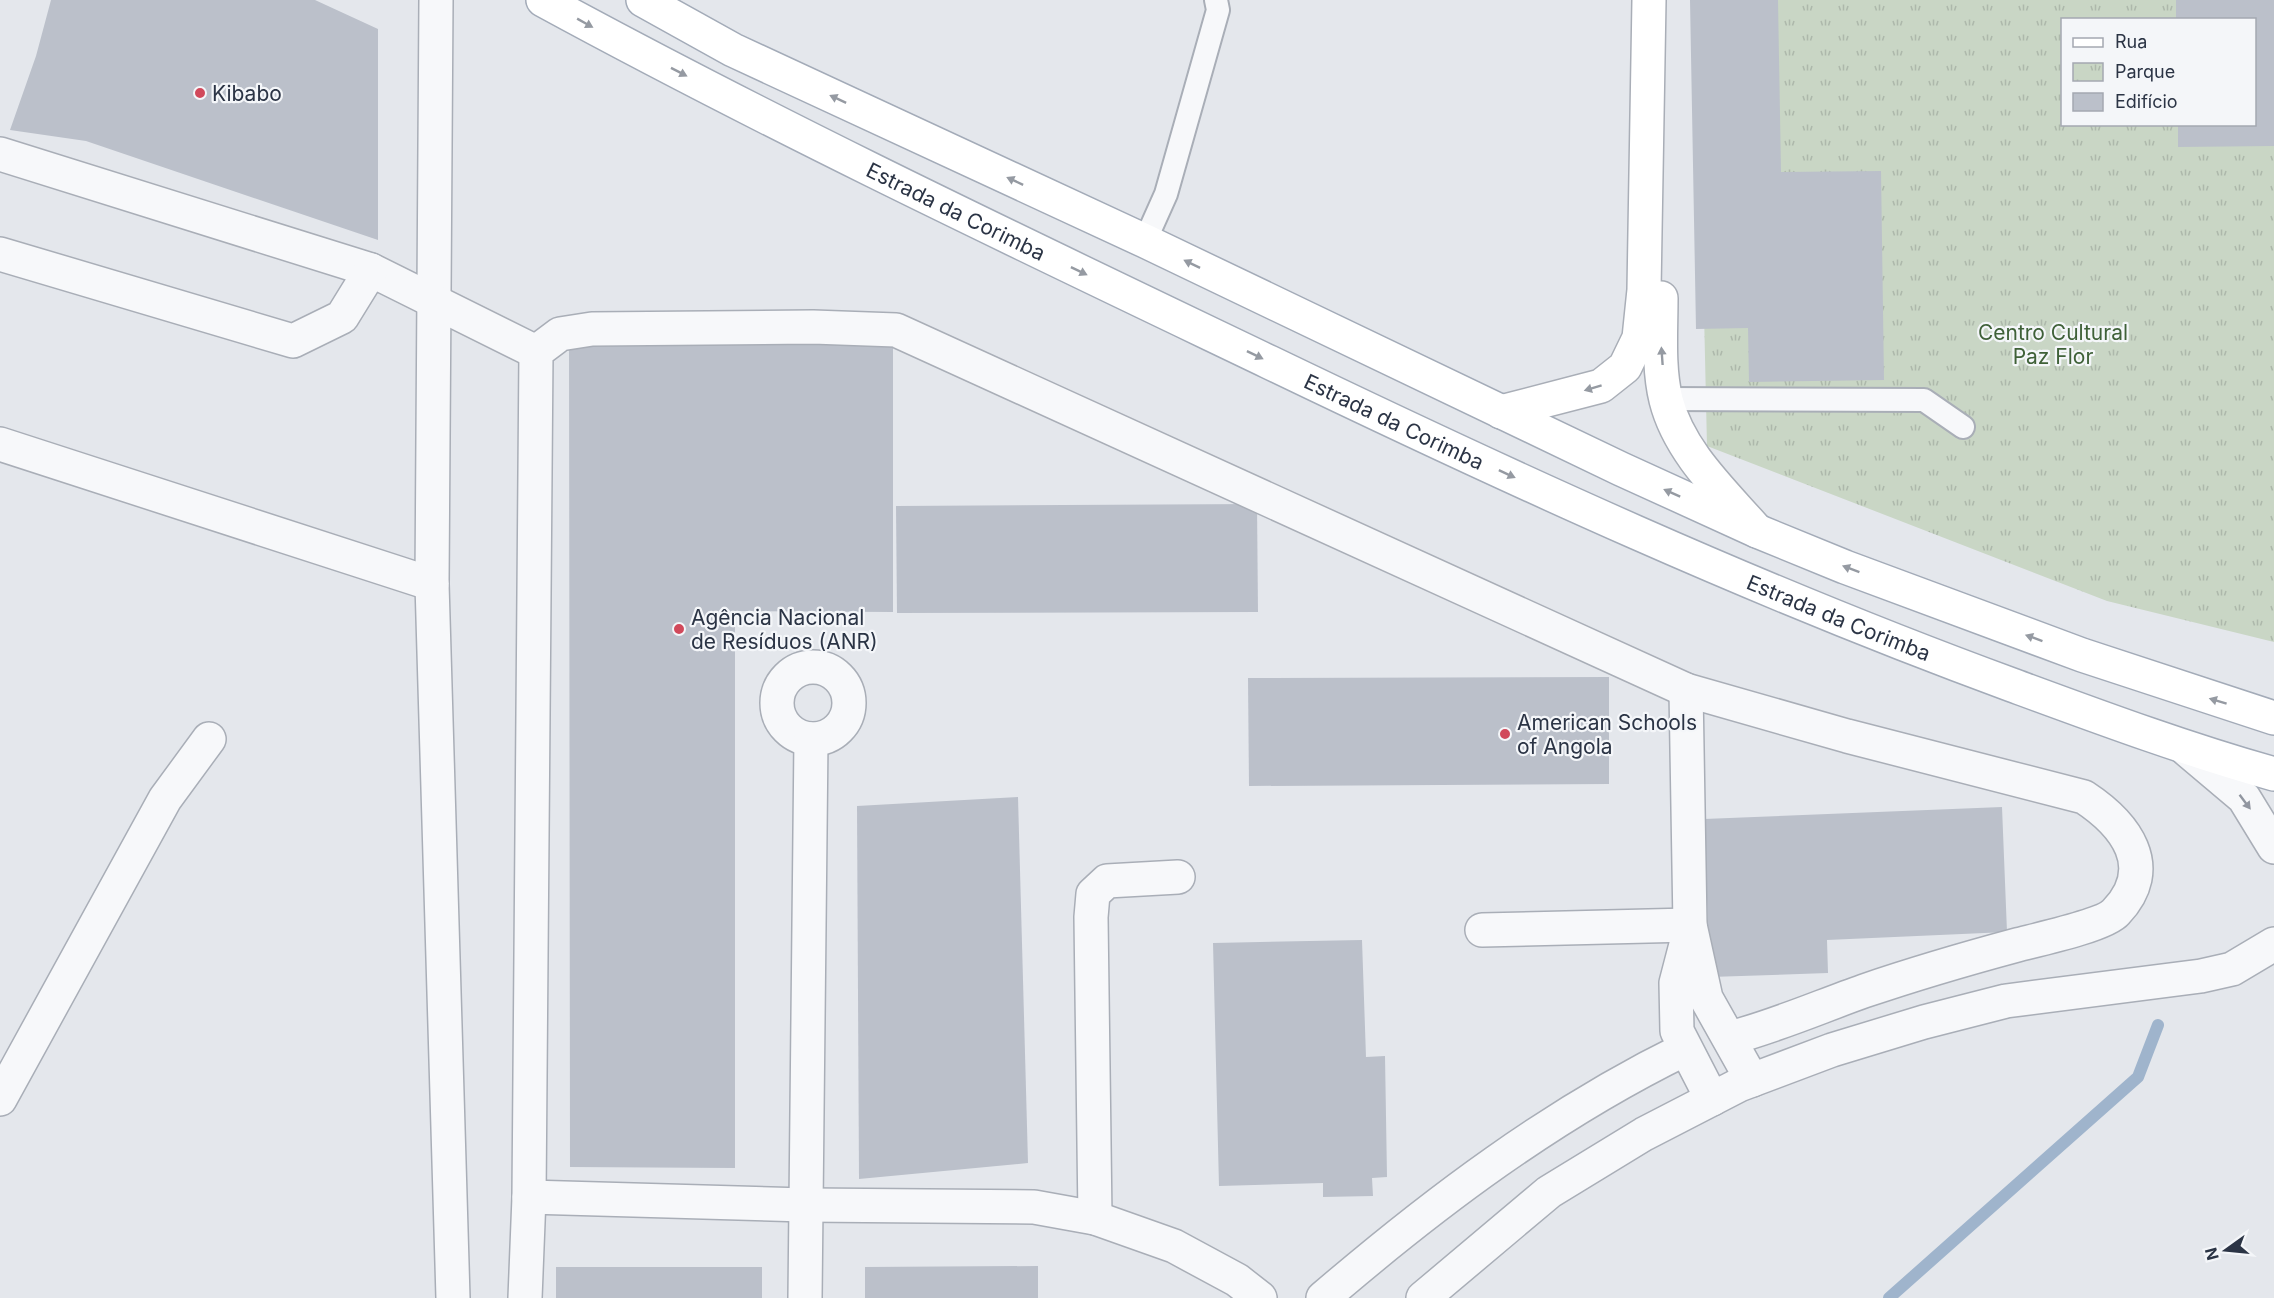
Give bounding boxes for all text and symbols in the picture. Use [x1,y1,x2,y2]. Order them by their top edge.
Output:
one-way arrow [577,18,594,28]
legend [2061,18,2256,126]
text: Rua [2115,31,2147,52]
text: Parque [2115,61,2175,82]
one-way arrow [671,67,688,77]
place label: Kibabo [212,81,282,106]
marker: Kibabo [193,86,207,100]
text: Edifício [2115,91,2178,112]
one-way arrow [830,94,847,103]
street label: Estrada da Corimba [863,157,1050,265]
one-way arrow [1007,176,1024,185]
one-way arrow [1183,259,1200,268]
one-way arrow [1071,267,1088,276]
park label: Centro Cultural Paz Flor [1978,320,2128,369]
one-way arrow [1657,346,1667,365]
one-way arrow [1247,351,1264,360]
street label: Estrada da Corimba [1300,368,1488,474]
one-way arrow [1584,383,1602,393]
one-way arrow [1499,470,1516,479]
one-way arrow [1663,488,1680,497]
one-way arrow [1842,564,1860,574]
street label: Estrada da Corimba [1743,569,1934,666]
place label: Agência Nacional de Resíduos (ANR) [691,605,878,654]
marker: Agência Nacional de Resíduos (ANR) [672,622,686,636]
one-way arrow [2024,632,2042,642]
one-way arrow [2209,696,2227,705]
place label: American Schools of Angola [1517,710,1697,759]
marker: American Schools of Angola [1498,727,1512,741]
one-way arrow [2239,794,2251,810]
north arrow [2196,1220,2256,1280]
text: N [2200,1245,2223,1262]

